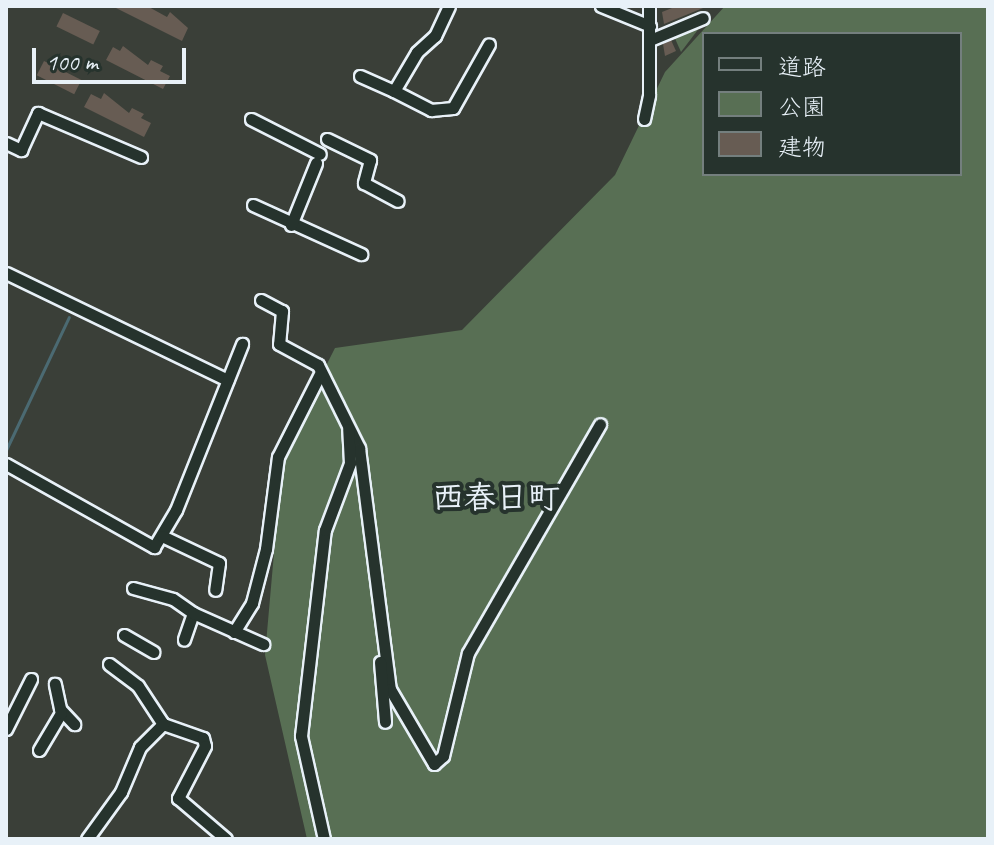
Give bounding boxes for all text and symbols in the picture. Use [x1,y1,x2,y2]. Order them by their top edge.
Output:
scale bar [36,32,190,82]
legend [702,32,962,176]
text: 100 m [46,47,98,77]
text: 道路 [778,52,826,82]
text: 公園 [778,92,826,122]
text: 建物 [778,132,826,162]
district label: 西春日町 [432,479,560,517]

